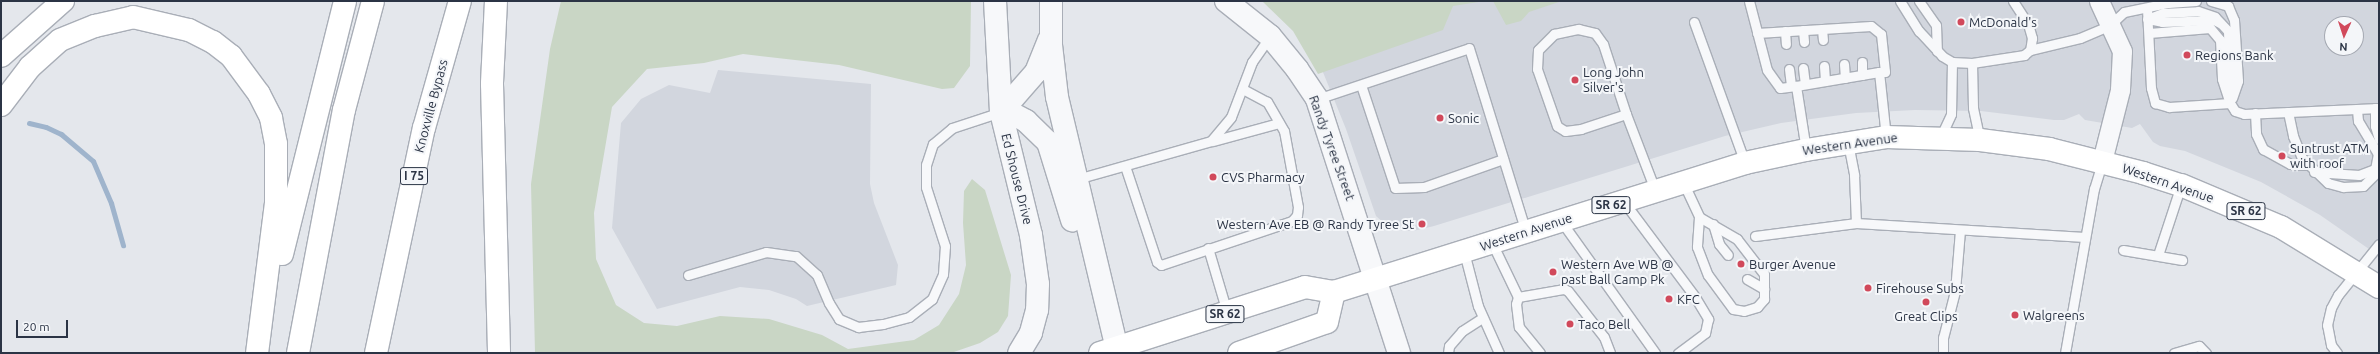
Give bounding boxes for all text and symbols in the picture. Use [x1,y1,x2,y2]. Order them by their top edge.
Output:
place label: McDonald's [1969,14,2037,30]
north arrow [2324,16,2364,56]
marker: McDonald's [1956,17,1966,27]
text: N [2339,41,2348,53]
place label: Regions Bank [2195,47,2273,63]
marker: Regions Bank [2182,50,2192,60]
street label: Knoxville Bypass [411,58,451,154]
place label: Long John Silver's [1583,65,1644,96]
marker: Long John Silver's [1570,75,1580,85]
street label: Randy Tyree Street [1306,93,1358,203]
place label: Sonic [1448,110,1479,126]
marker: Sonic [1435,113,1445,123]
street label: Western Avenue [1801,130,1899,158]
street label: Ed Shouse Drive [998,132,1036,226]
place label: Suntrust ATM with roof [2290,141,2369,172]
marker: Suntrust ATM with roof [2277,151,2287,161]
street label: Western Avenue [2120,160,2216,206]
road number: I 75 [400,166,428,186]
place label: CVS Pharmacy [1221,169,1304,185]
marker: CVS Pharmacy [1208,172,1218,182]
road number: SR 62 [1591,195,1631,215]
road number: SR 62 [2226,201,2266,221]
street label: Western Avenue [1478,210,1574,254]
place label: Western Ave EB @ Randy Tyree St [1217,216,1414,232]
marker: Western Ave EB @ Randy Tyree St [1417,219,1427,229]
place label: Burger Avenue [1749,256,1836,272]
place label: Western Ave WB @ past Ball Camp Pk [1561,257,1674,288]
marker: Burger Avenue [1736,259,1746,269]
marker: Western Ave WB @ past Ball Camp Pk [1548,267,1558,277]
place label: Firehouse Subs [1876,280,1964,296]
marker: Firehouse Subs [1863,283,1873,293]
place label: KFC [1677,291,1700,307]
marker: KFC [1664,294,1674,304]
marker: Great Clips [1921,297,1931,307]
road number: SR 62 [1205,304,1245,324]
place label: Walgreens [2023,307,2085,323]
place label: Great Clips [1894,308,1958,324]
marker: Walgreens [2010,310,2020,320]
scale bar [18,312,70,338]
place label: Taco Bell [1578,316,1630,332]
marker: Taco Bell [1565,319,1575,329]
text: 20 m [23,320,50,333]

